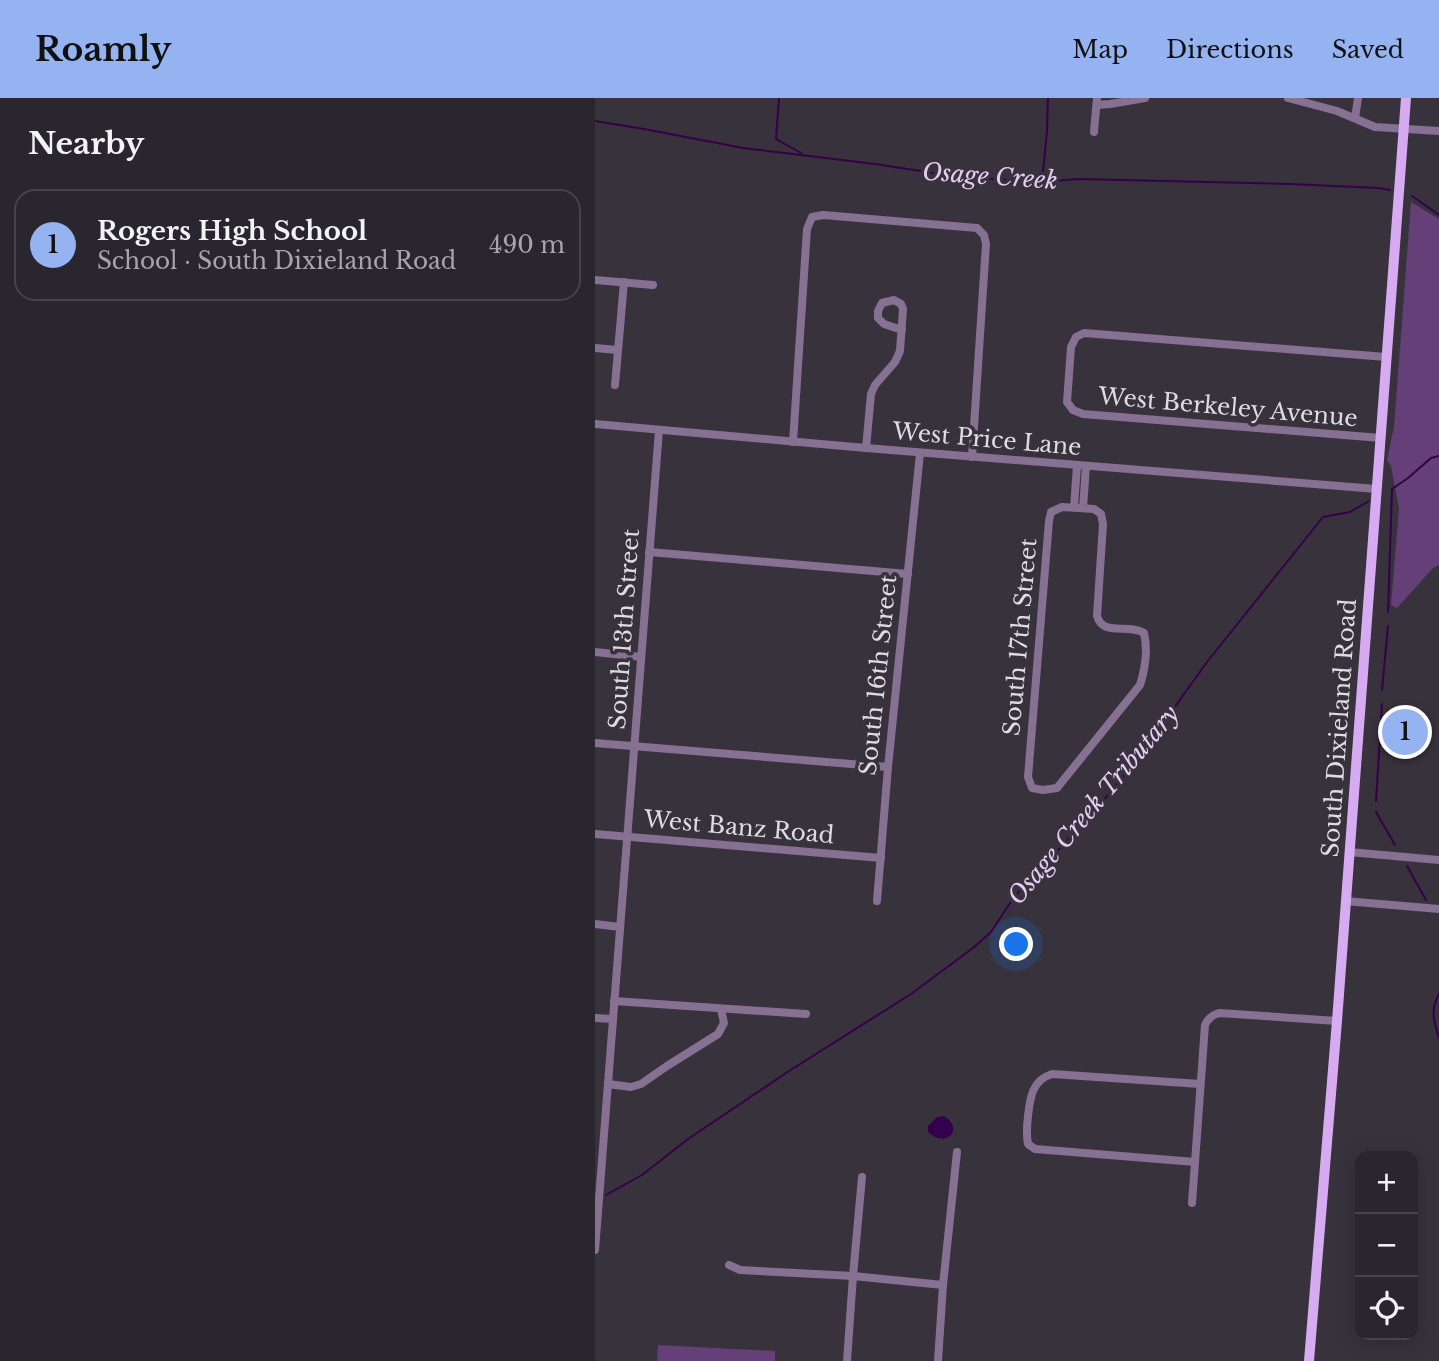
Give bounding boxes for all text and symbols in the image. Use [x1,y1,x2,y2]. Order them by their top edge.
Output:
text: Roamly [35,29,171,70]
text: Map [1072,35,1128,64]
text: Directions [1166,35,1294,64]
text: Saved [1332,35,1404,64]
text: Nearby [28,125,144,162]
water label: Osage Creek [921,157,1059,195]
text: Rogers High School [97,215,367,247]
text: 1 [48,231,58,259]
text: 490 m [489,231,565,259]
text: School · South Dixieland Road [97,247,456,275]
street label: West Berkeley Avenue [1096,382,1359,432]
street label: West Price Lane [890,417,1083,461]
street label: South 13th Street [603,527,645,730]
street label: South 17th Street [997,537,1043,737]
street label: South 16th Street [854,573,902,777]
street label: South Dixieland Road [1316,598,1362,858]
water label: Osage Creek Tributary [1001,699,1185,910]
pin: 1 [1382,706,1428,758]
street label: West Banz Road [642,805,835,849]
your location [999,927,1033,961]
map controls [1355,1151,1418,1340]
button: + [1355,1151,1418,1214]
button: − [1355,1214,1418,1277]
button: locate [1355,1277,1418,1340]

